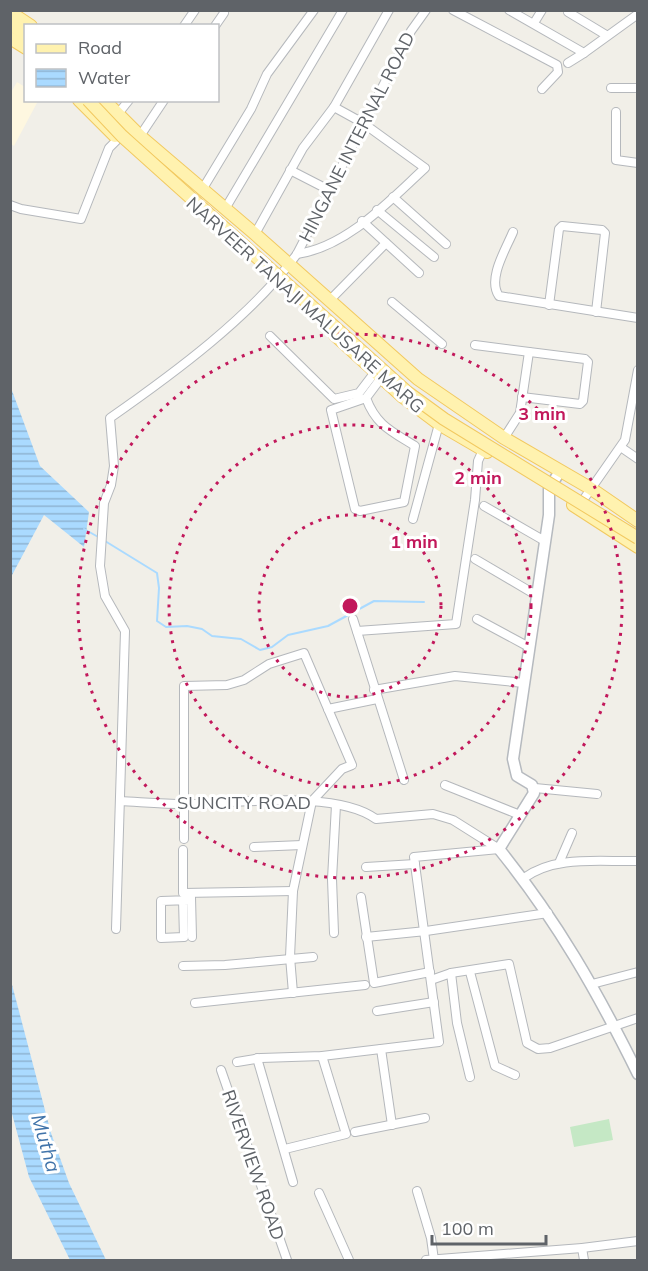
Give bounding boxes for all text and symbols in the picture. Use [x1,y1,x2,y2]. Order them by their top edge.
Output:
legend [24,24,219,102]
street label: HINGANE INTERNAL ROAD [293,28,420,246]
text: Road [78,36,122,59]
text: Water [78,66,131,89]
street label: NARVEER TANAJI MALUSARE MARG [182,192,429,418]
text: 3 min [518,402,566,425]
text: 2 min [454,466,502,489]
text: 1 min [390,530,438,553]
centre of rings [340,596,360,616]
street label: SUNCITY ROAD [177,791,311,814]
street label: RIVERVIEW ROAD [217,1087,290,1243]
water label: Mutha [26,1111,67,1175]
scale bar [432,1208,546,1246]
text: 100 m [441,1217,494,1240]

